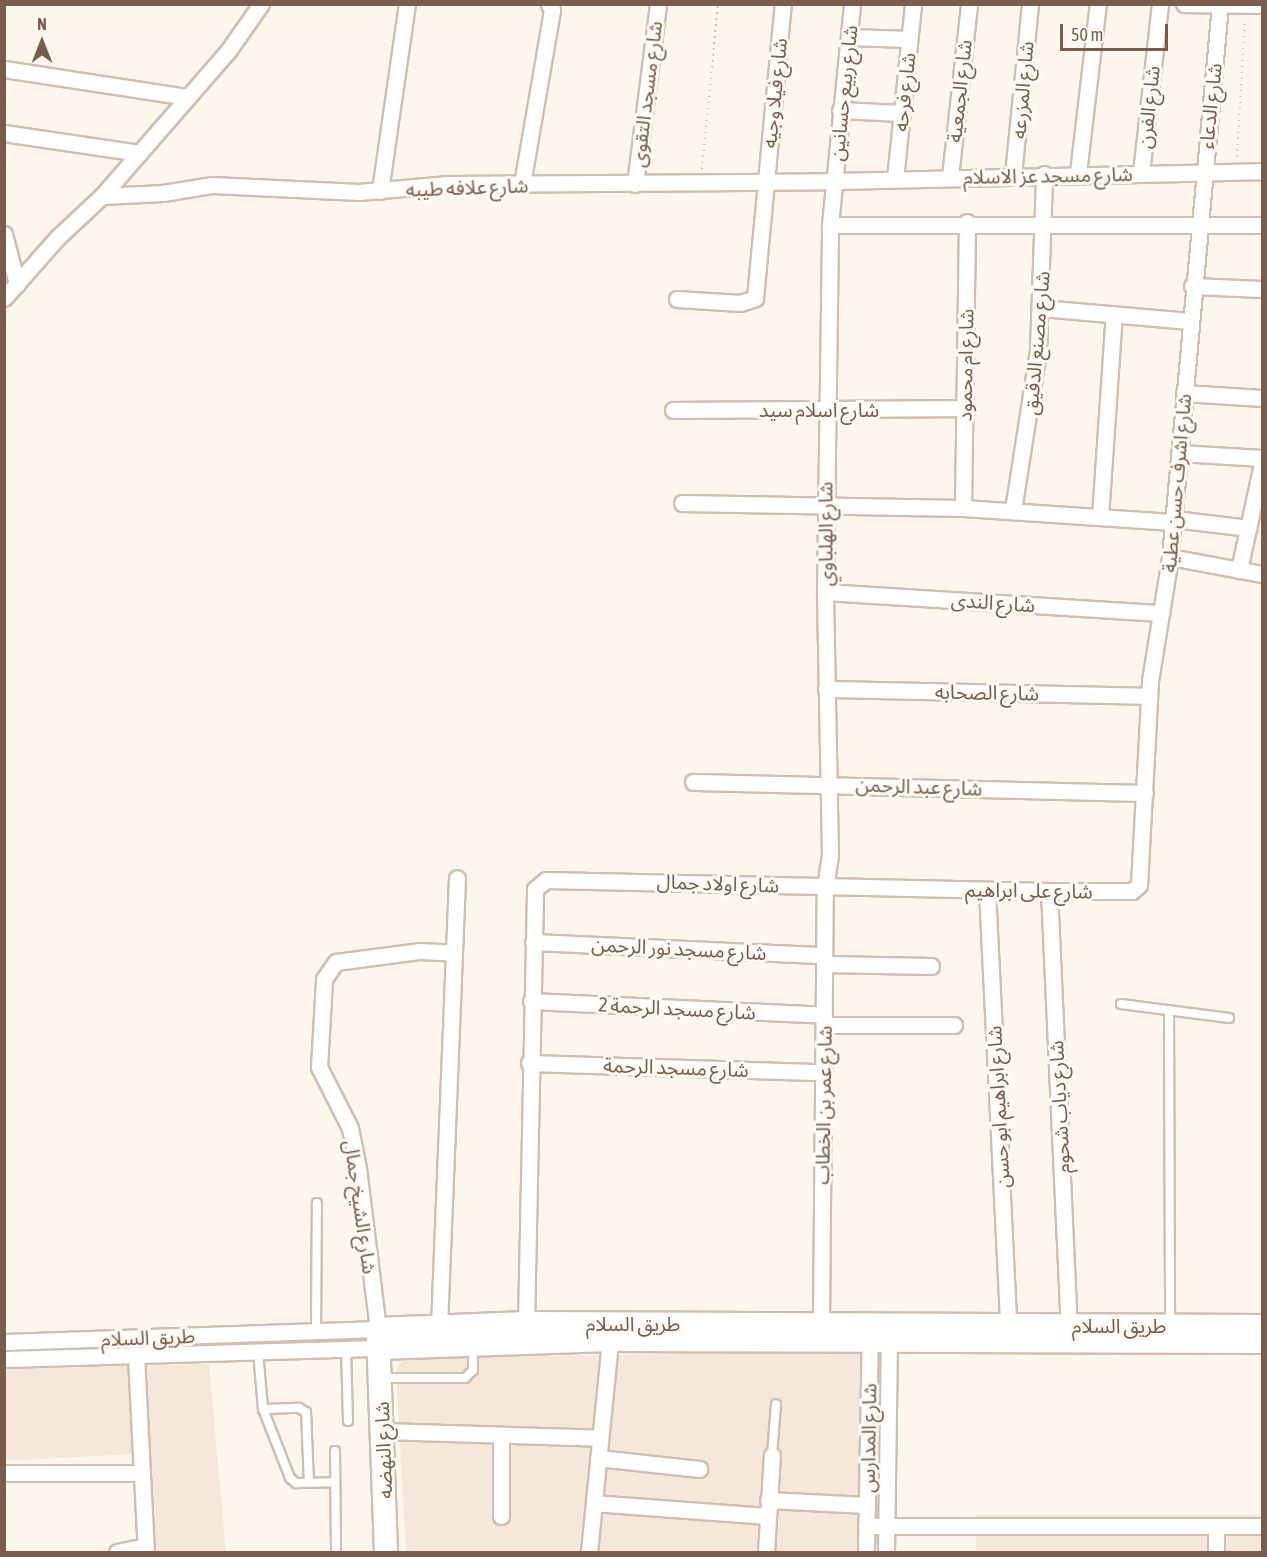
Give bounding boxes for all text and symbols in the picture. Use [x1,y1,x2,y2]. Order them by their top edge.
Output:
north arrow [12,12,72,72]
scale bar [1063,12,1171,50]
text: N [37,15,47,33]
street label: شارع مسجد التقوى [625,19,667,169]
street label: شارع ربيع حسانين [824,24,862,162]
text: 50 m [1071,24,1103,45]
street label: شارع فيلا وجيه [756,37,792,149]
street label: شارع الجمعية [942,38,976,144]
street label: شارع المزرعه [1006,40,1038,140]
street label: شارع فرحه [888,51,920,133]
street label: شارع الدعاء [1194,62,1226,150]
street label: شارع الفرن [1132,64,1164,150]
street label: شارع مسجد عز الاسلام [963,162,1133,188]
street label: شارع علافه طيبه [405,173,529,201]
street label: شارع مصنع الدقيق [1018,270,1054,416]
street label: شارع ام محمود [952,308,978,422]
street label: شارع اشرف حسن عطية [1156,393,1196,573]
street label: شارع اسلام سيد [759,397,879,421]
street label: شارع الهلباوي [813,482,837,586]
street label: شارع الندى [950,587,1036,617]
street label: شارع الصحابه [935,679,1039,705]
street label: شارع عبد الرحمن [855,772,983,800]
street label: شارع اولاد جمال [656,869,780,897]
street label: شارع على ابراهيم [965,877,1093,903]
street label: شارع مسجد نور الرحمن [591,931,767,965]
street label: شارع مسجد الرحمة 2 [598,992,756,1024]
street label: شارع عمر بن الخطاب [810,1025,836,1185]
street label: شارع ابراهيم ابو حسن [982,1025,1014,1189]
street label: شارع دياب شحوم [1044,1040,1074,1174]
street label: شارع مسجد الرحمة [603,1052,749,1082]
street label: شارع الشيخ جمال [340,1139,382,1275]
street label: طريق السلام [586,1311,680,1335]
street label: طريق السلام [1072,1313,1166,1337]
street label: طريق السلام [100,1323,196,1351]
street label: شارع المدارس [855,1383,881,1493]
street label: شارع النهضه [369,1401,397,1499]

